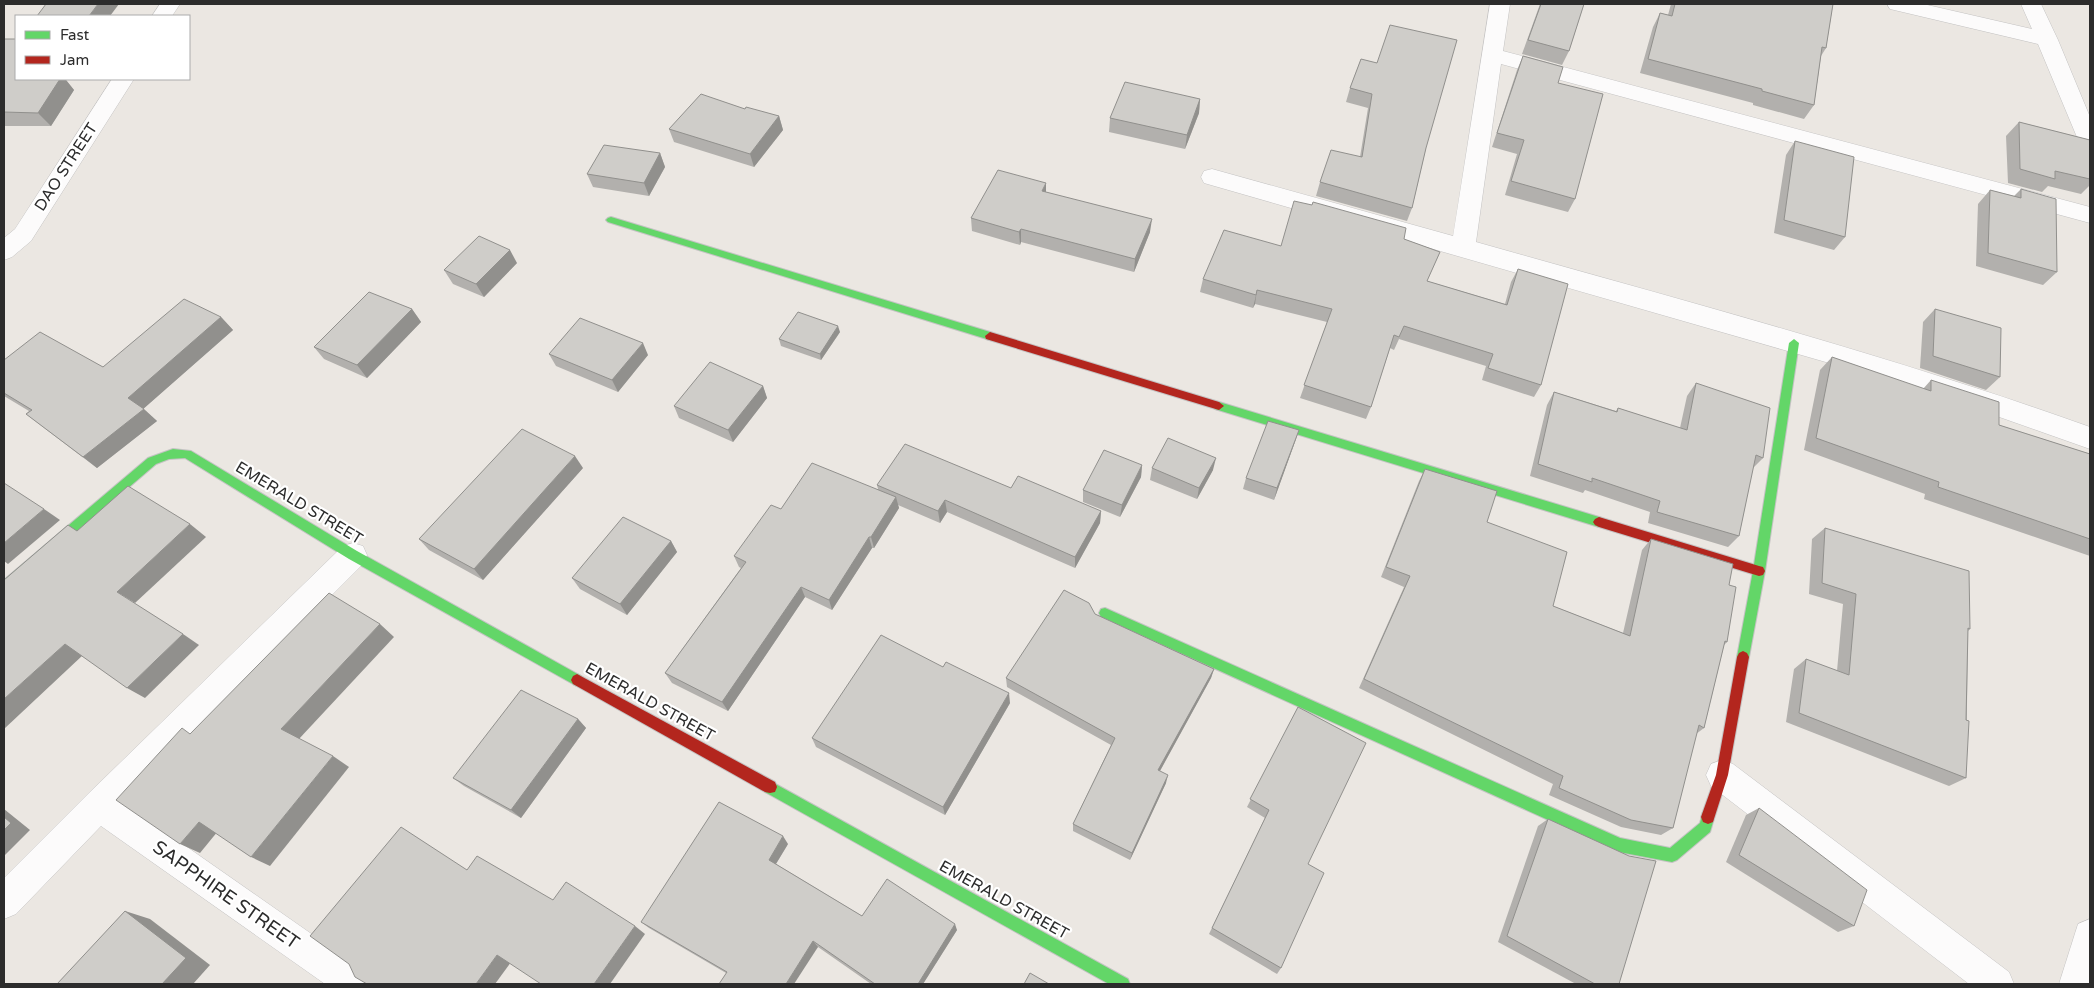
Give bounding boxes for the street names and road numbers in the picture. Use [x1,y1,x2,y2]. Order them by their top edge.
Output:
street label: DAO STREET [30,119,102,215]
street label: EMERALD STREET [232,457,367,549]
street label: EMERALD STREET [582,658,719,746]
street label: SAPPHIRE STREET [149,836,304,954]
street label: EMERALD STREET [936,856,1073,944]

